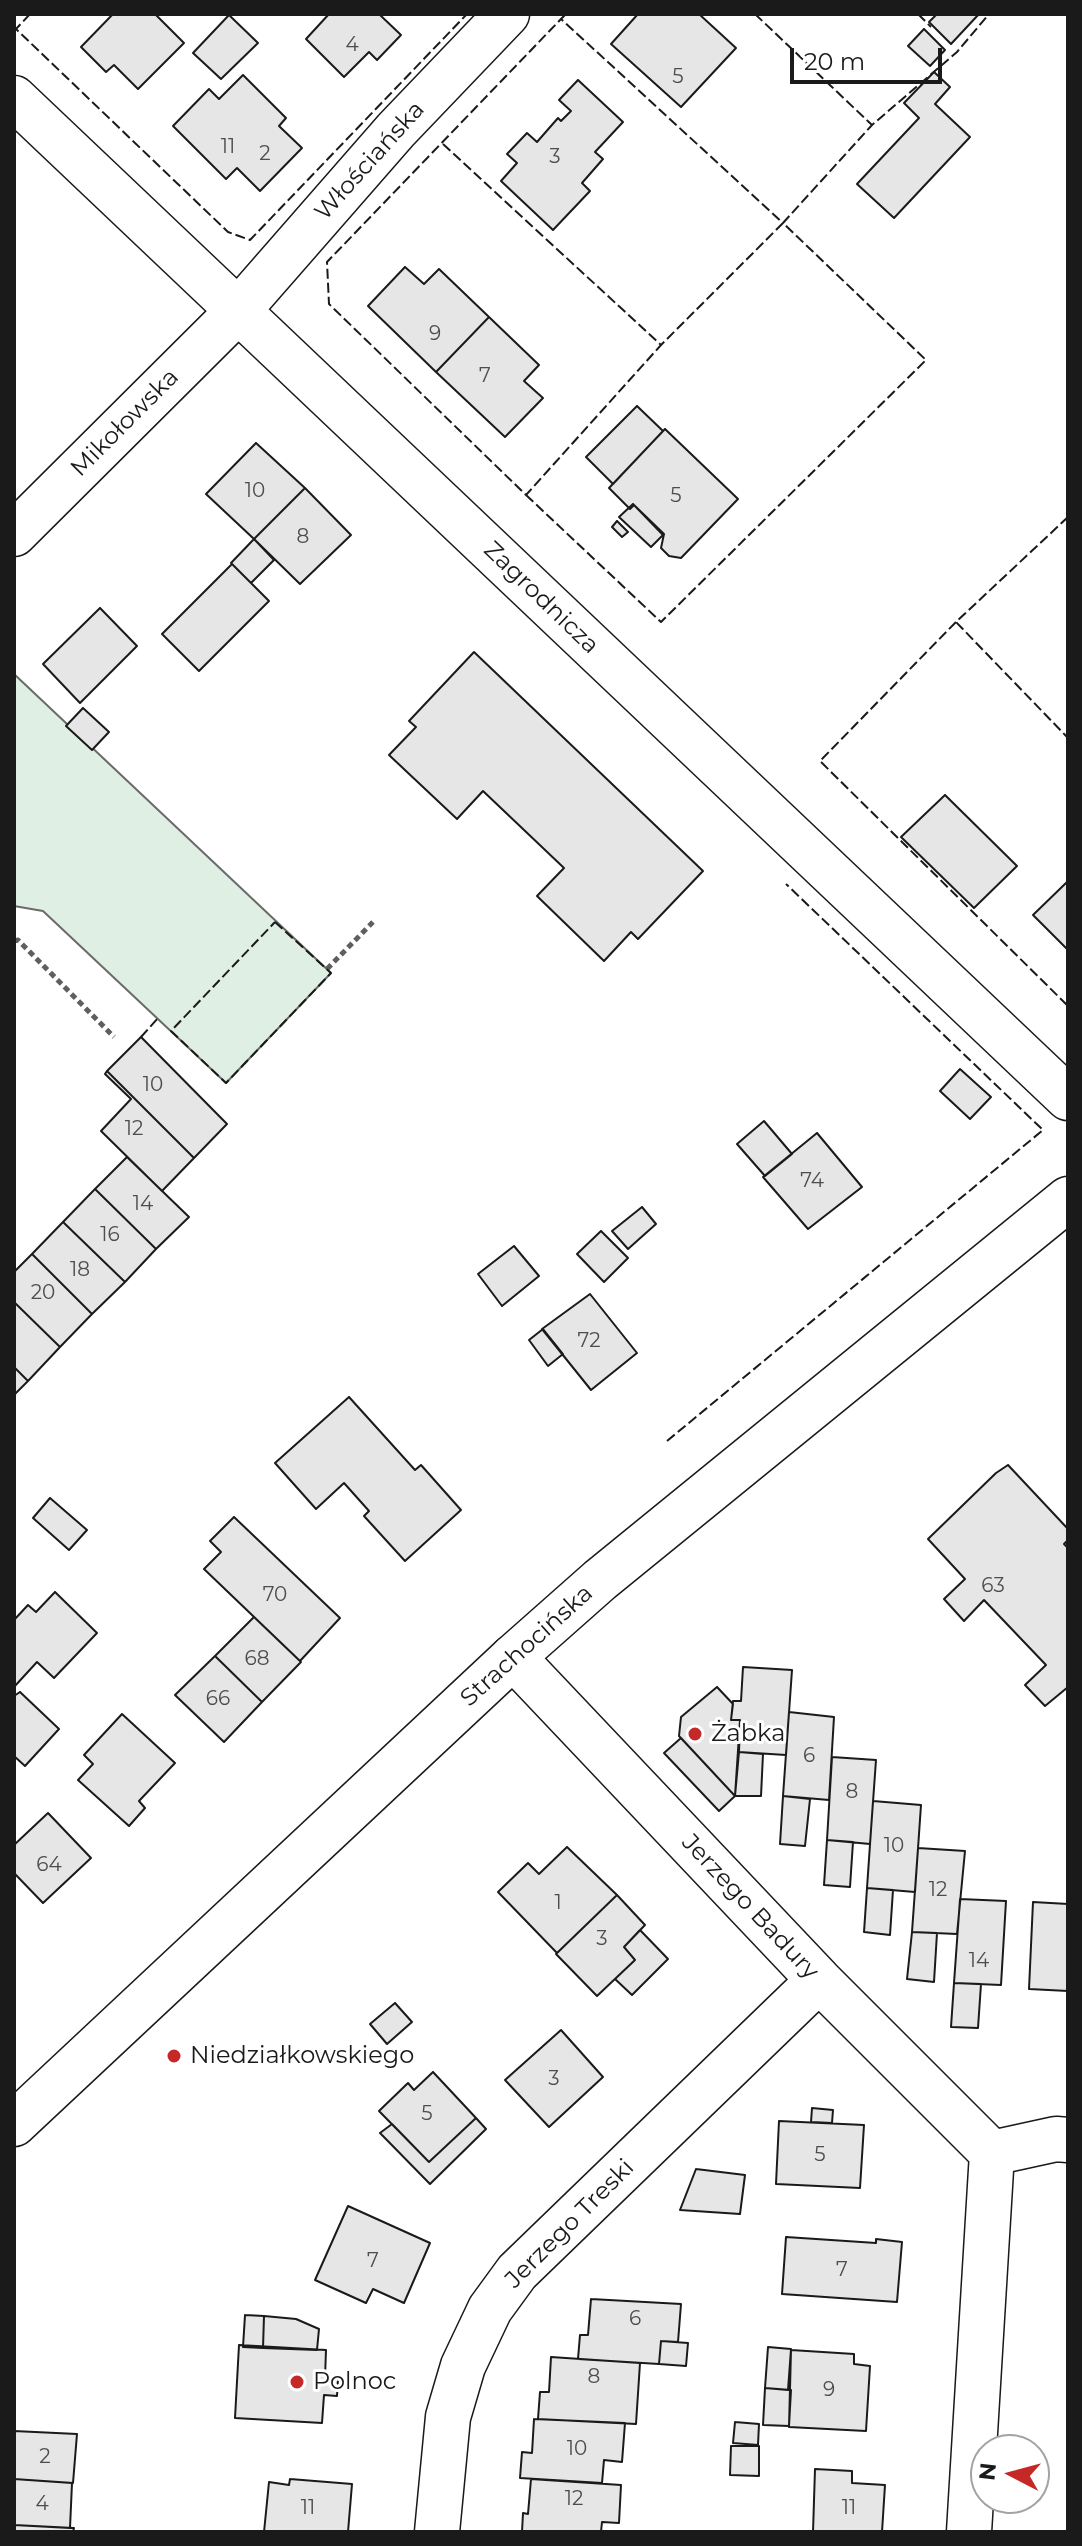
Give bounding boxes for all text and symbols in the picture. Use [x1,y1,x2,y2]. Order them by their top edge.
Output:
scale bar [794,32,946,82]
house number: 4 [345,33,359,57]
text: 20 m [804,47,865,76]
house number: 5 [672,65,684,89]
street label: Włościańska [309,96,431,226]
house number: 11 [221,135,235,159]
house number: 2 [259,142,271,166]
house number: 3 [549,145,561,169]
house number: 9 [429,322,441,346]
street label: Mikołowska [65,363,185,483]
house number: 7 [479,364,491,388]
house number: 10 [245,479,265,503]
house number: 5 [670,484,682,508]
house number: 8 [297,525,309,549]
street label: Zagrodnicza [477,536,605,660]
house number: 10 [143,1073,163,1097]
house number: 12 [125,1117,143,1141]
house number: 74 [800,1169,824,1193]
house number: 14 [133,1192,153,1216]
house number: 16 [100,1223,120,1247]
house number: 18 [70,1258,90,1282]
house number: 20 [31,1281,55,1305]
house number: 72 [577,1329,601,1353]
house number: 63 [981,1574,1005,1598]
street label: Strachocińska [455,1579,599,1713]
house number: 70 [263,1583,287,1607]
house number: 68 [245,1647,269,1671]
house number: 66 [206,1687,230,1711]
place label: Żabka [711,1720,785,1748]
marker: Żabka [686,1725,704,1743]
house number: 6 [803,1744,815,1768]
house number: 8 [846,1780,858,1804]
street label: Jerzego Badury [675,1829,825,1985]
house number: 10 [884,1834,904,1858]
house number: 64 [36,1853,62,1877]
house number: 12 [929,1878,947,1902]
house number: 1 [554,1891,562,1915]
house number: 3 [596,1927,608,1951]
house number: 14 [969,1949,989,1973]
place label: Niedziałkowskiego [190,2042,414,2070]
marker: Niedziałkowskiego [165,2047,183,2065]
house number: 3 [548,2067,560,2091]
house number: 5 [421,2102,433,2126]
house number: 5 [814,2143,826,2167]
street label: Jerzego Treski [500,2154,640,2294]
house number: 7 [367,2249,379,2273]
house number: 7 [836,2258,848,2282]
house number: 6 [629,2307,641,2331]
house number: 8 [588,2365,600,2389]
place label: Polnoc [313,2368,396,2396]
marker: Polnoc [288,2373,306,2391]
house number: 9 [823,2378,835,2402]
north arrow [970,2434,1050,2514]
house number: 10 [567,2437,587,2461]
house number: 2 [39,2445,51,2469]
text: N [973,2461,1002,2482]
house number: 12 [565,2487,583,2511]
house number: 4 [35,2492,49,2516]
house number: 11 [301,2496,315,2520]
house number: 11 [842,2496,856,2520]

